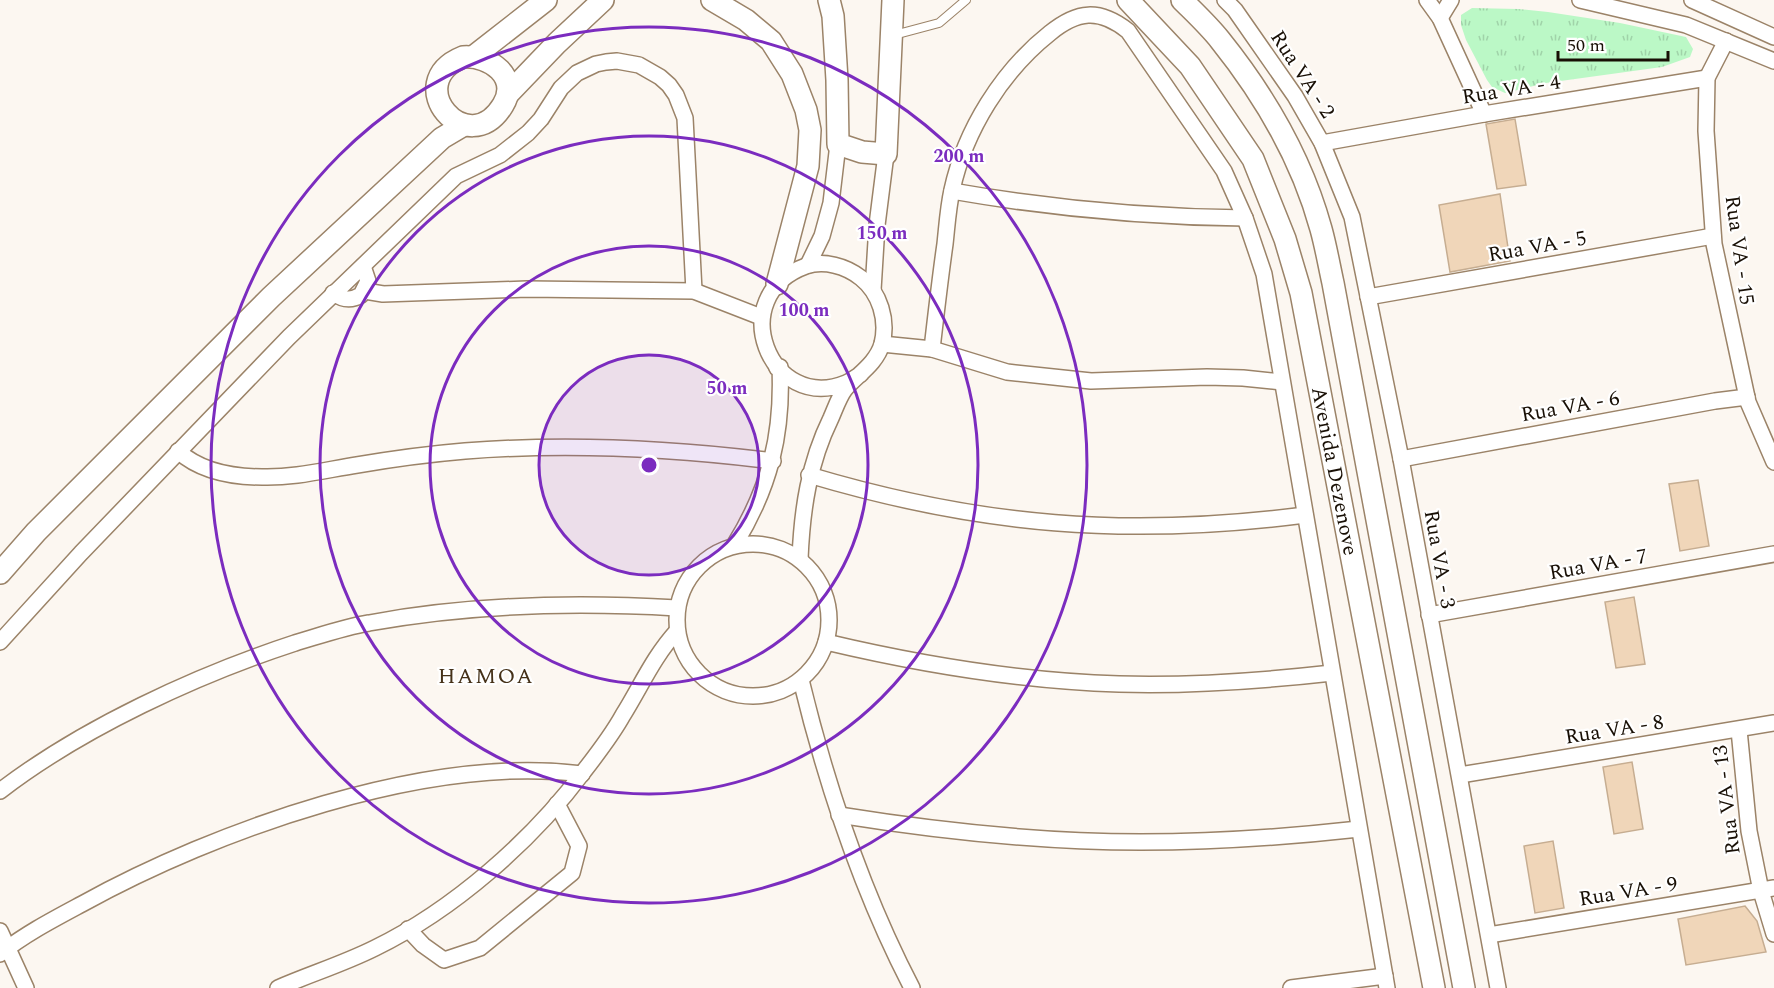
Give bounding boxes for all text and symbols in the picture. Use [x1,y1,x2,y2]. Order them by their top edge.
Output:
street label: Rua VA - 2 [1262,24,1343,125]
scale bar [1558,24,1668,62]
text: 50 m [1567,32,1605,59]
street label: Rua VA - 4 [1459,66,1563,114]
text: 200 m [933,143,985,170]
street label: Rua VA - 15 [1715,193,1763,307]
text: 150 m [856,220,908,247]
street label: Rua VA - 5 [1485,223,1589,271]
text: 100 m [778,297,830,324]
text: 50 m [707,375,747,402]
street label: Rua VA - 6 [1518,383,1622,431]
street label: Avenida Dezenove [1302,384,1366,558]
centre of rings [639,455,659,475]
street label: Rua VA - 3 [1415,507,1464,612]
street label: Rua VA - 7 [1546,541,1650,589]
district label: HAMOA [438,660,534,693]
street label: Rua VA - 8 [1562,706,1666,754]
street label: Rua VA - 13 [1704,743,1750,857]
street label: Rua VA - 9 [1576,868,1680,916]

